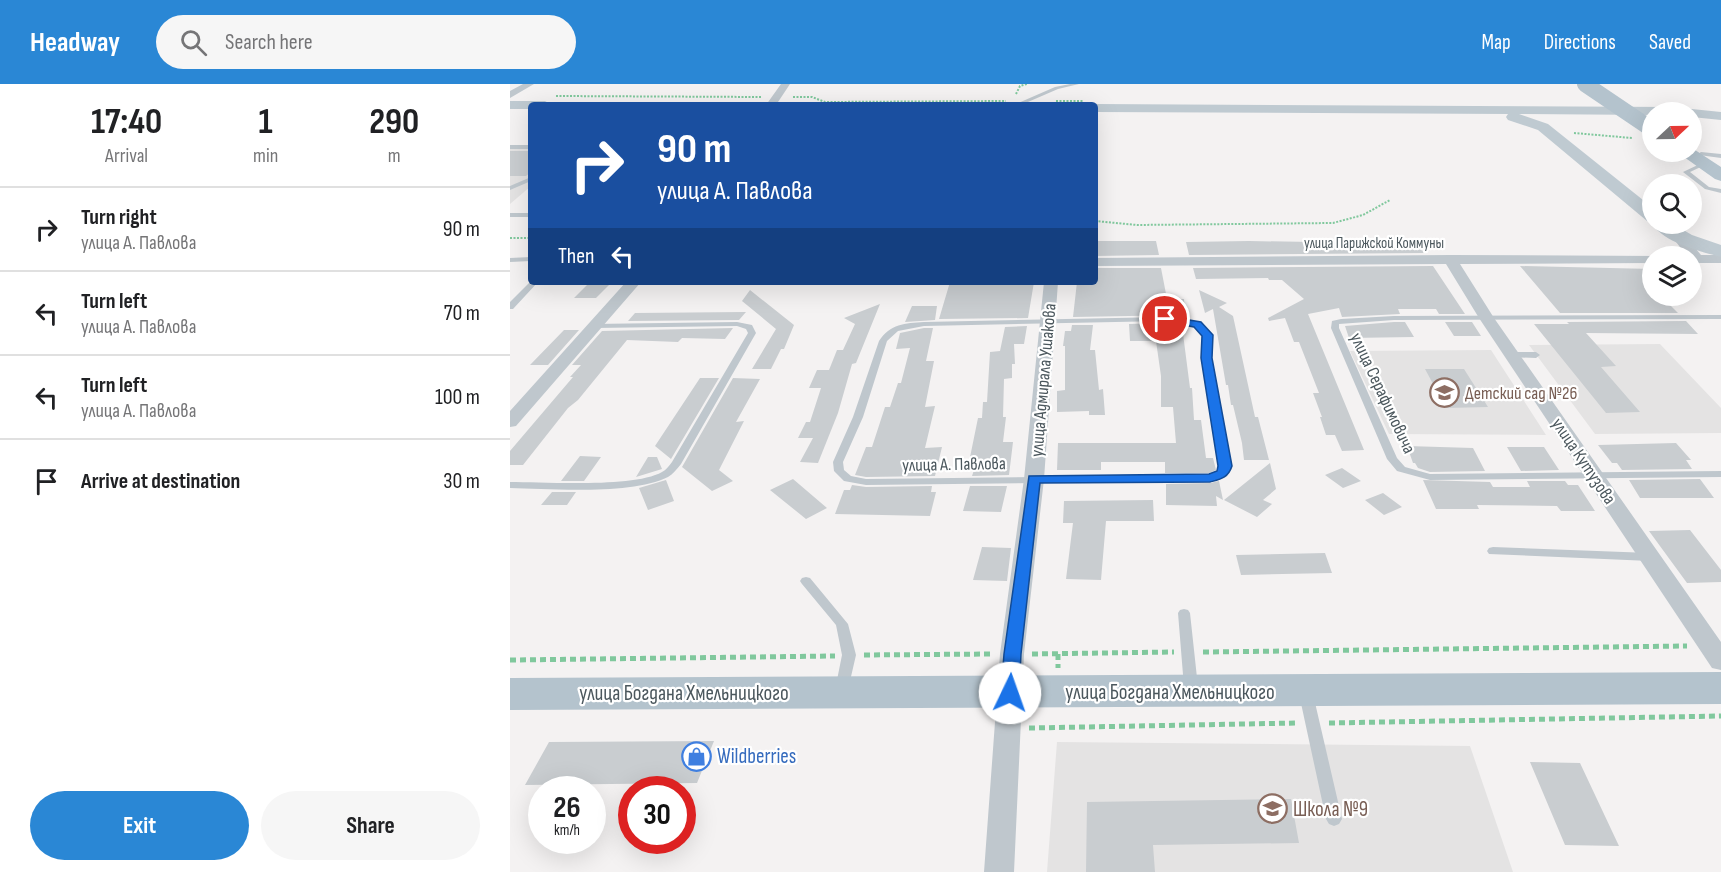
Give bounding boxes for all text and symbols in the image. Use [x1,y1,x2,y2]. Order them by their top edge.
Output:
search box [156,15,576,69]
text: Headway [30,26,120,59]
icon: search [177,26,210,59]
text: Search here [225,29,312,56]
text: Map [1481,30,1511,55]
text: Directions [1544,30,1616,55]
text: Saved [1649,30,1691,55]
text: 17:40 [91,101,162,144]
text: 1 [259,101,273,144]
text: 290 [369,101,419,144]
north arrow [1642,102,1702,162]
map controls [1642,102,1702,306]
text: 90 m [657,124,731,175]
icon: right [558,126,636,204]
text: Arrival [105,144,148,168]
text: min [253,144,278,168]
text: m [388,144,401,168]
button: search [1642,174,1702,234]
text: улица А. Павлова [657,175,813,207]
text: Turn right [81,204,157,231]
icon: right [30,213,63,246]
text: 90 m [443,216,480,243]
text: улица А. Павлова [81,231,196,255]
street label: улица Парижской Коммуны [1304,234,1444,253]
icon: left [606,240,639,273]
text: Then [558,243,594,270]
button: layers [1642,246,1702,306]
text: Turn left [81,288,147,315]
pin [1139,293,1190,344]
icon: left [30,297,63,330]
text: 70 m [444,300,480,327]
street label: улица Адмирала Ушакова [1026,302,1061,458]
icon: arrive [1148,302,1181,335]
text: улица А. Павлова [81,315,196,339]
street label: улица Серафимовича [1345,330,1420,457]
text: Turn left [81,372,147,399]
school or university icon: Детский сад №26 [1428,377,1460,409]
icon: left [30,381,63,414]
place label: Детский сад №26 [1465,383,1578,404]
text: 100 m [435,384,480,411]
text: улица А. Павлова [81,399,196,423]
street label: улица Кутузова [1547,414,1620,508]
street label: улица А. Павлова [902,453,1006,476]
icon: arrive [30,465,63,498]
text: Arrive at destination [81,468,240,495]
text: 30 m [443,468,480,495]
position arrow [978,661,1042,725]
street label: улица Богдана Хмельницкого [1065,680,1275,705]
street label: улица Богдана Хмельницкого [579,681,789,706]
shop icon: Wildberries [680,740,712,772]
place label: Wildberries [717,744,796,769]
speed limit sign: 30 [618,776,696,854]
text: 26 [553,790,581,826]
button: Exit [30,791,249,860]
button: Share [261,791,480,860]
school or university icon: Школа №9 [1256,793,1288,825]
place label: Школа №9 [1293,797,1368,822]
text: km/h [554,821,580,840]

